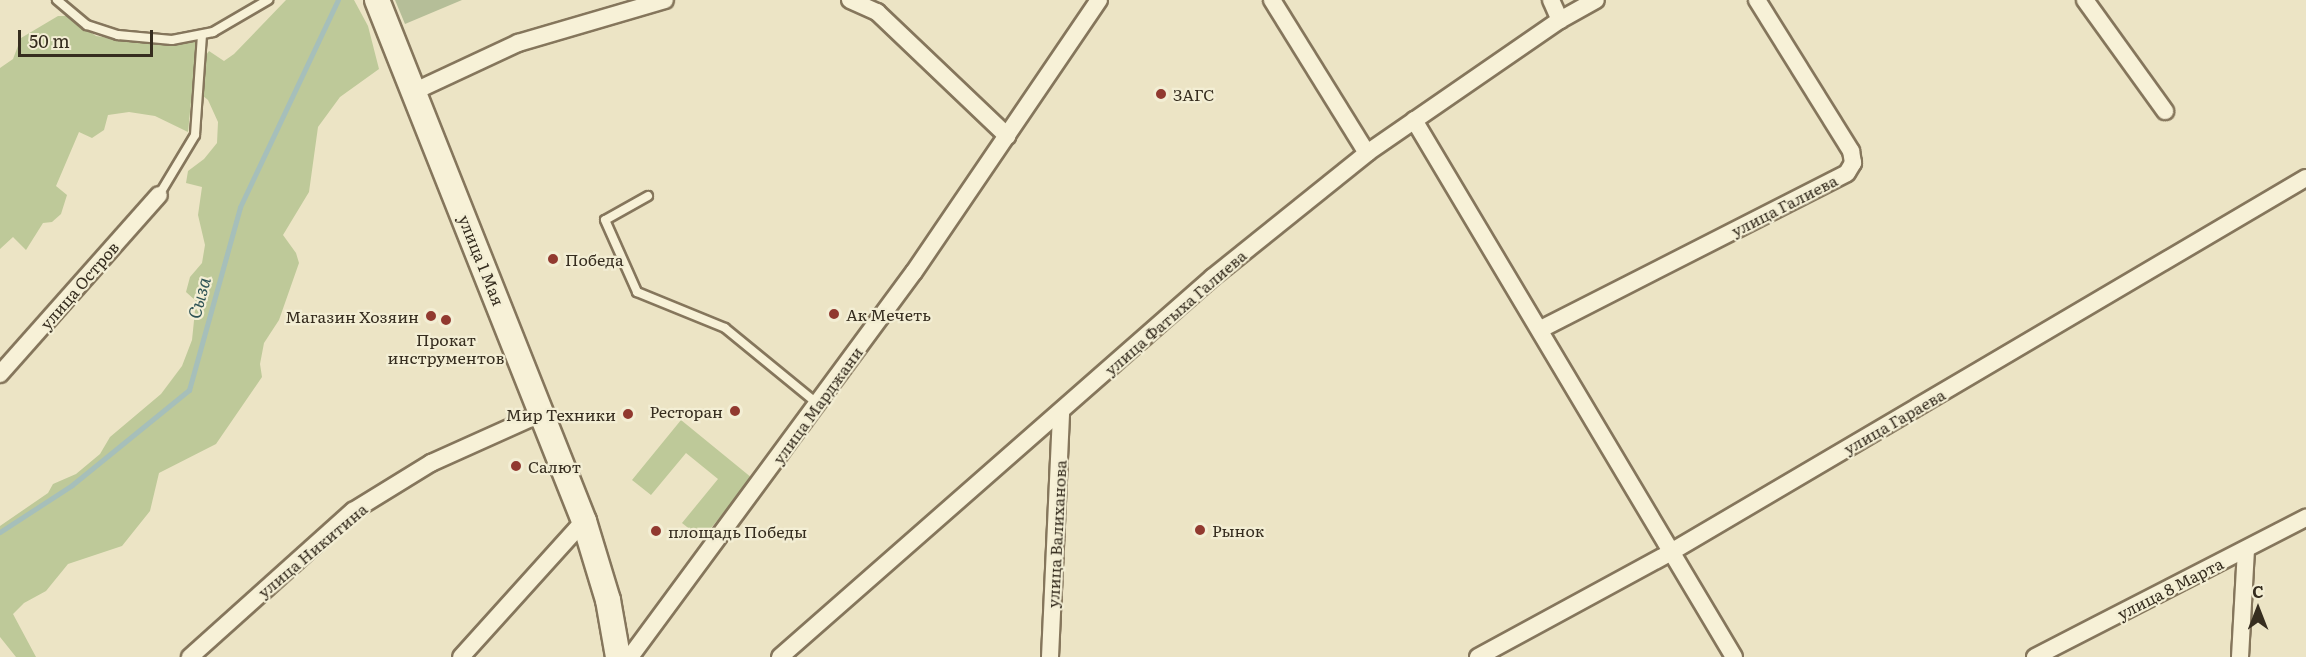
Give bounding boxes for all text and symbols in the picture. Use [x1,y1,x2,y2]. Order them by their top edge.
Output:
scale bar [21,18,156,56]
text: 50 m [29,27,70,54]
place label: ЗАГС [1173,84,1215,104]
marker: ЗАГС [1154,87,1168,101]
street label: улица Галиева [1728,170,1840,240]
street label: улица 1 Мая [455,212,509,308]
street label: улица Остров [36,237,122,333]
street label: улица Фатыха Галиева [1100,245,1250,379]
place label: Победа [565,249,624,269]
marker: Победа [546,252,560,266]
water label: Сыза [183,275,215,321]
place label: Ак Мечеть [846,304,931,324]
place label: Магазин Хозяин [285,306,419,326]
marker: Ак Мечеть [827,307,841,321]
marker: Магазин Хозяин [424,309,438,323]
marker: Прокат инструментов [439,313,453,327]
place label: Прокат инструментов [388,329,504,367]
street label: улица Марджани [768,343,866,467]
street label: улица Гараева [1840,384,1948,458]
place label: Ресторан [649,401,723,421]
place label: Мир Техники [506,404,616,424]
marker: Ресторан [728,404,742,418]
marker: Мир Техники [621,407,635,421]
place label: Салют [528,456,581,476]
marker: Салют [509,459,523,473]
street label: улица Валиханова [1043,460,1069,608]
street label: улица Никитина [253,499,371,601]
place label: Рынок [1212,520,1264,540]
place label: площадь Победы [668,521,807,541]
marker: Рынок [1193,523,1207,537]
marker: площадь Победы [649,524,663,538]
street label: улица 8 Марта [2114,553,2226,623]
north arrow [2228,579,2288,639]
text: С [2252,579,2264,603]

